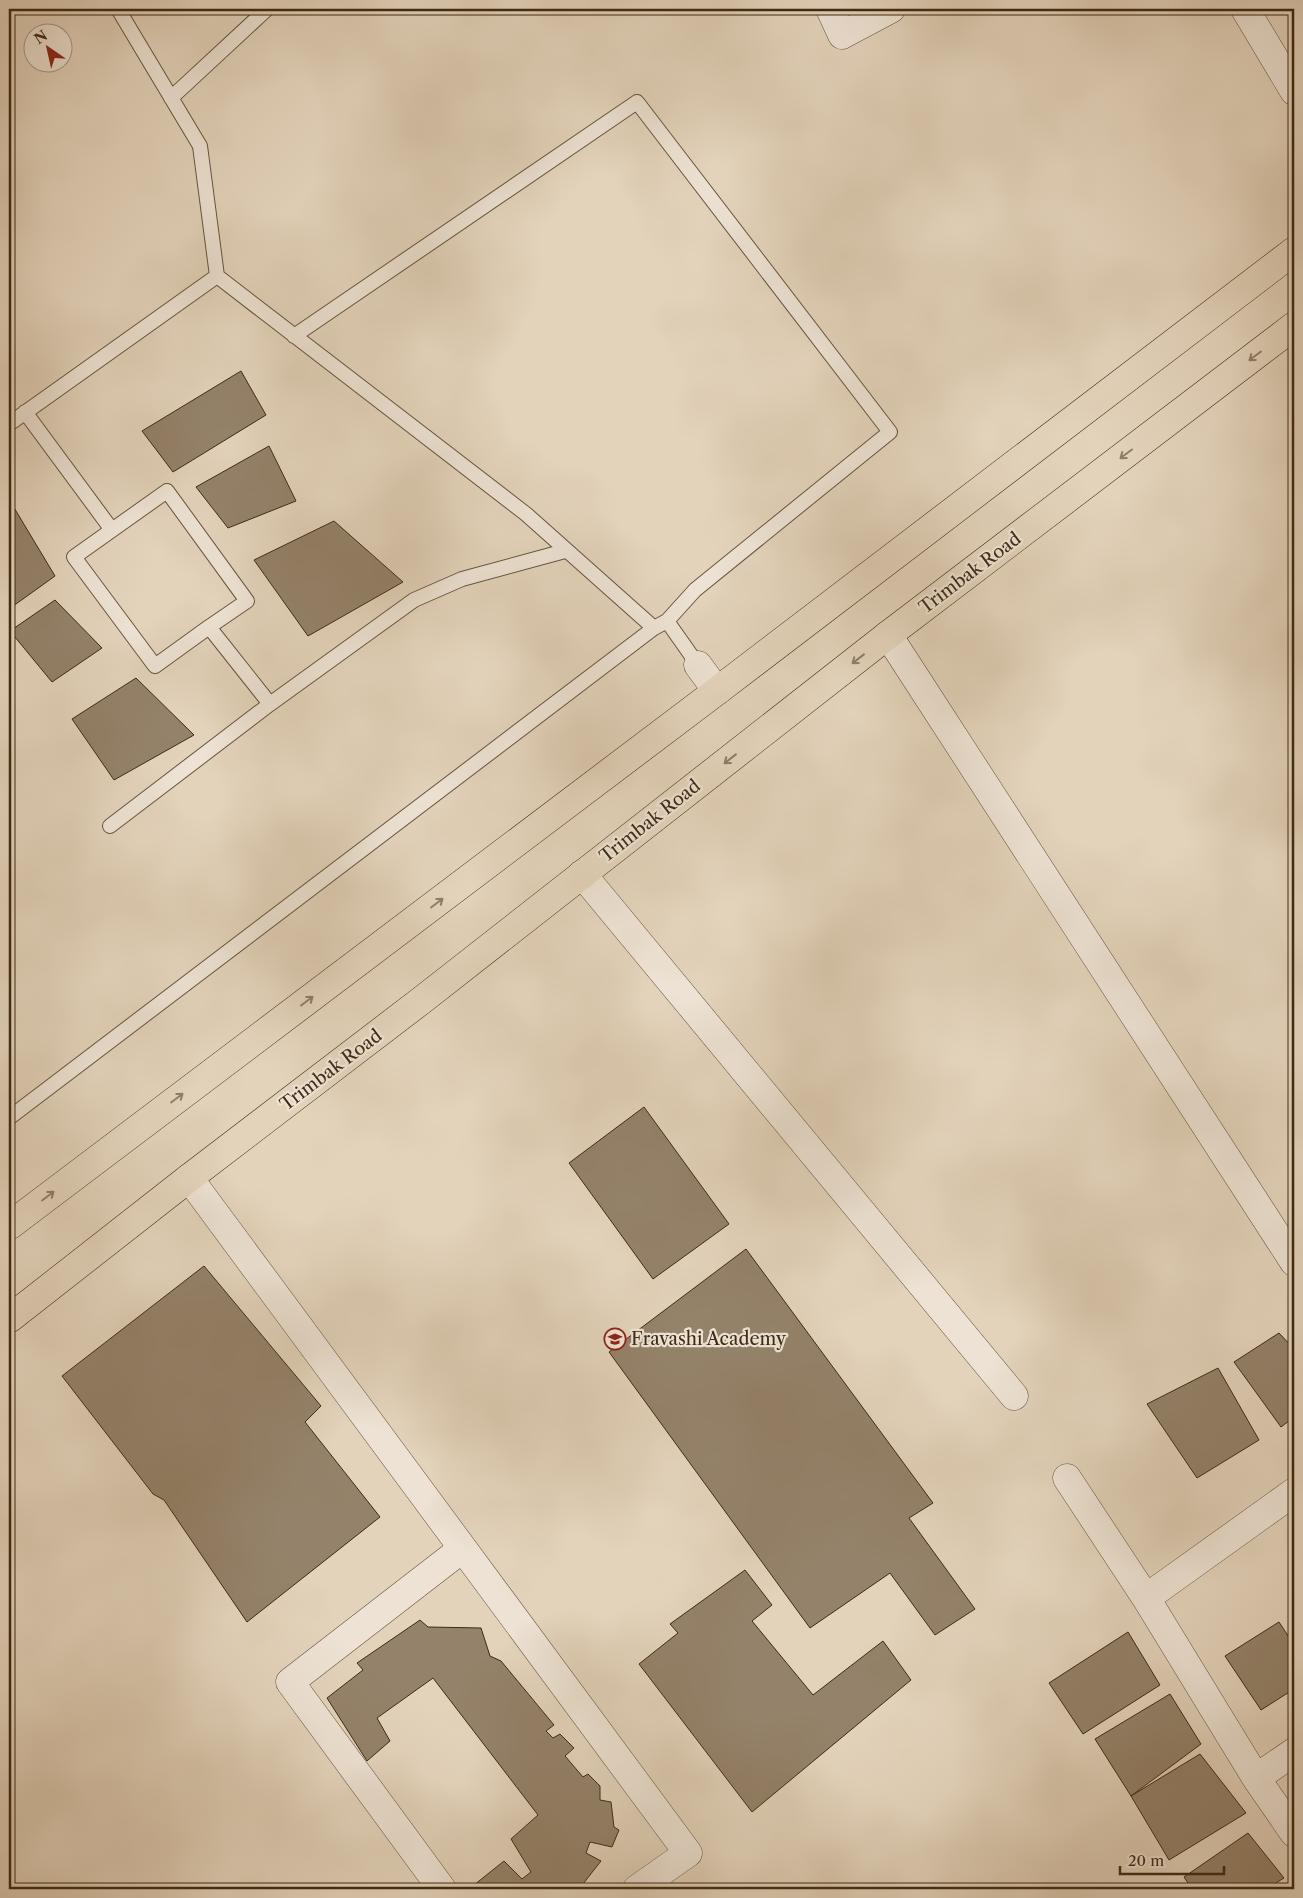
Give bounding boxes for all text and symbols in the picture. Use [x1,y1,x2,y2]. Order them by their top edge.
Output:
north arrow [22,22,72,72]
text: N [31,26,51,48]
one-way arrow [1249,350,1262,361]
one-way arrow [1119,449,1133,459]
street label: Trimbak Road [915,528,1025,618]
one-way arrow [851,654,865,664]
one-way arrow [724,753,737,764]
street label: Trimbak Road [595,775,705,867]
one-way arrow [430,898,444,908]
one-way arrow [300,995,313,1006]
street label: Trimbak Road [276,1025,386,1115]
one-way arrow [170,1093,183,1104]
one-way arrow [41,1191,54,1202]
school or university icon: Fravashi Academy [603,1327,627,1351]
place label: Fravashi Academy [631,1328,787,1350]
scale bar [1120,1843,1224,1875]
text: 20 m [1128,1851,1164,1870]

